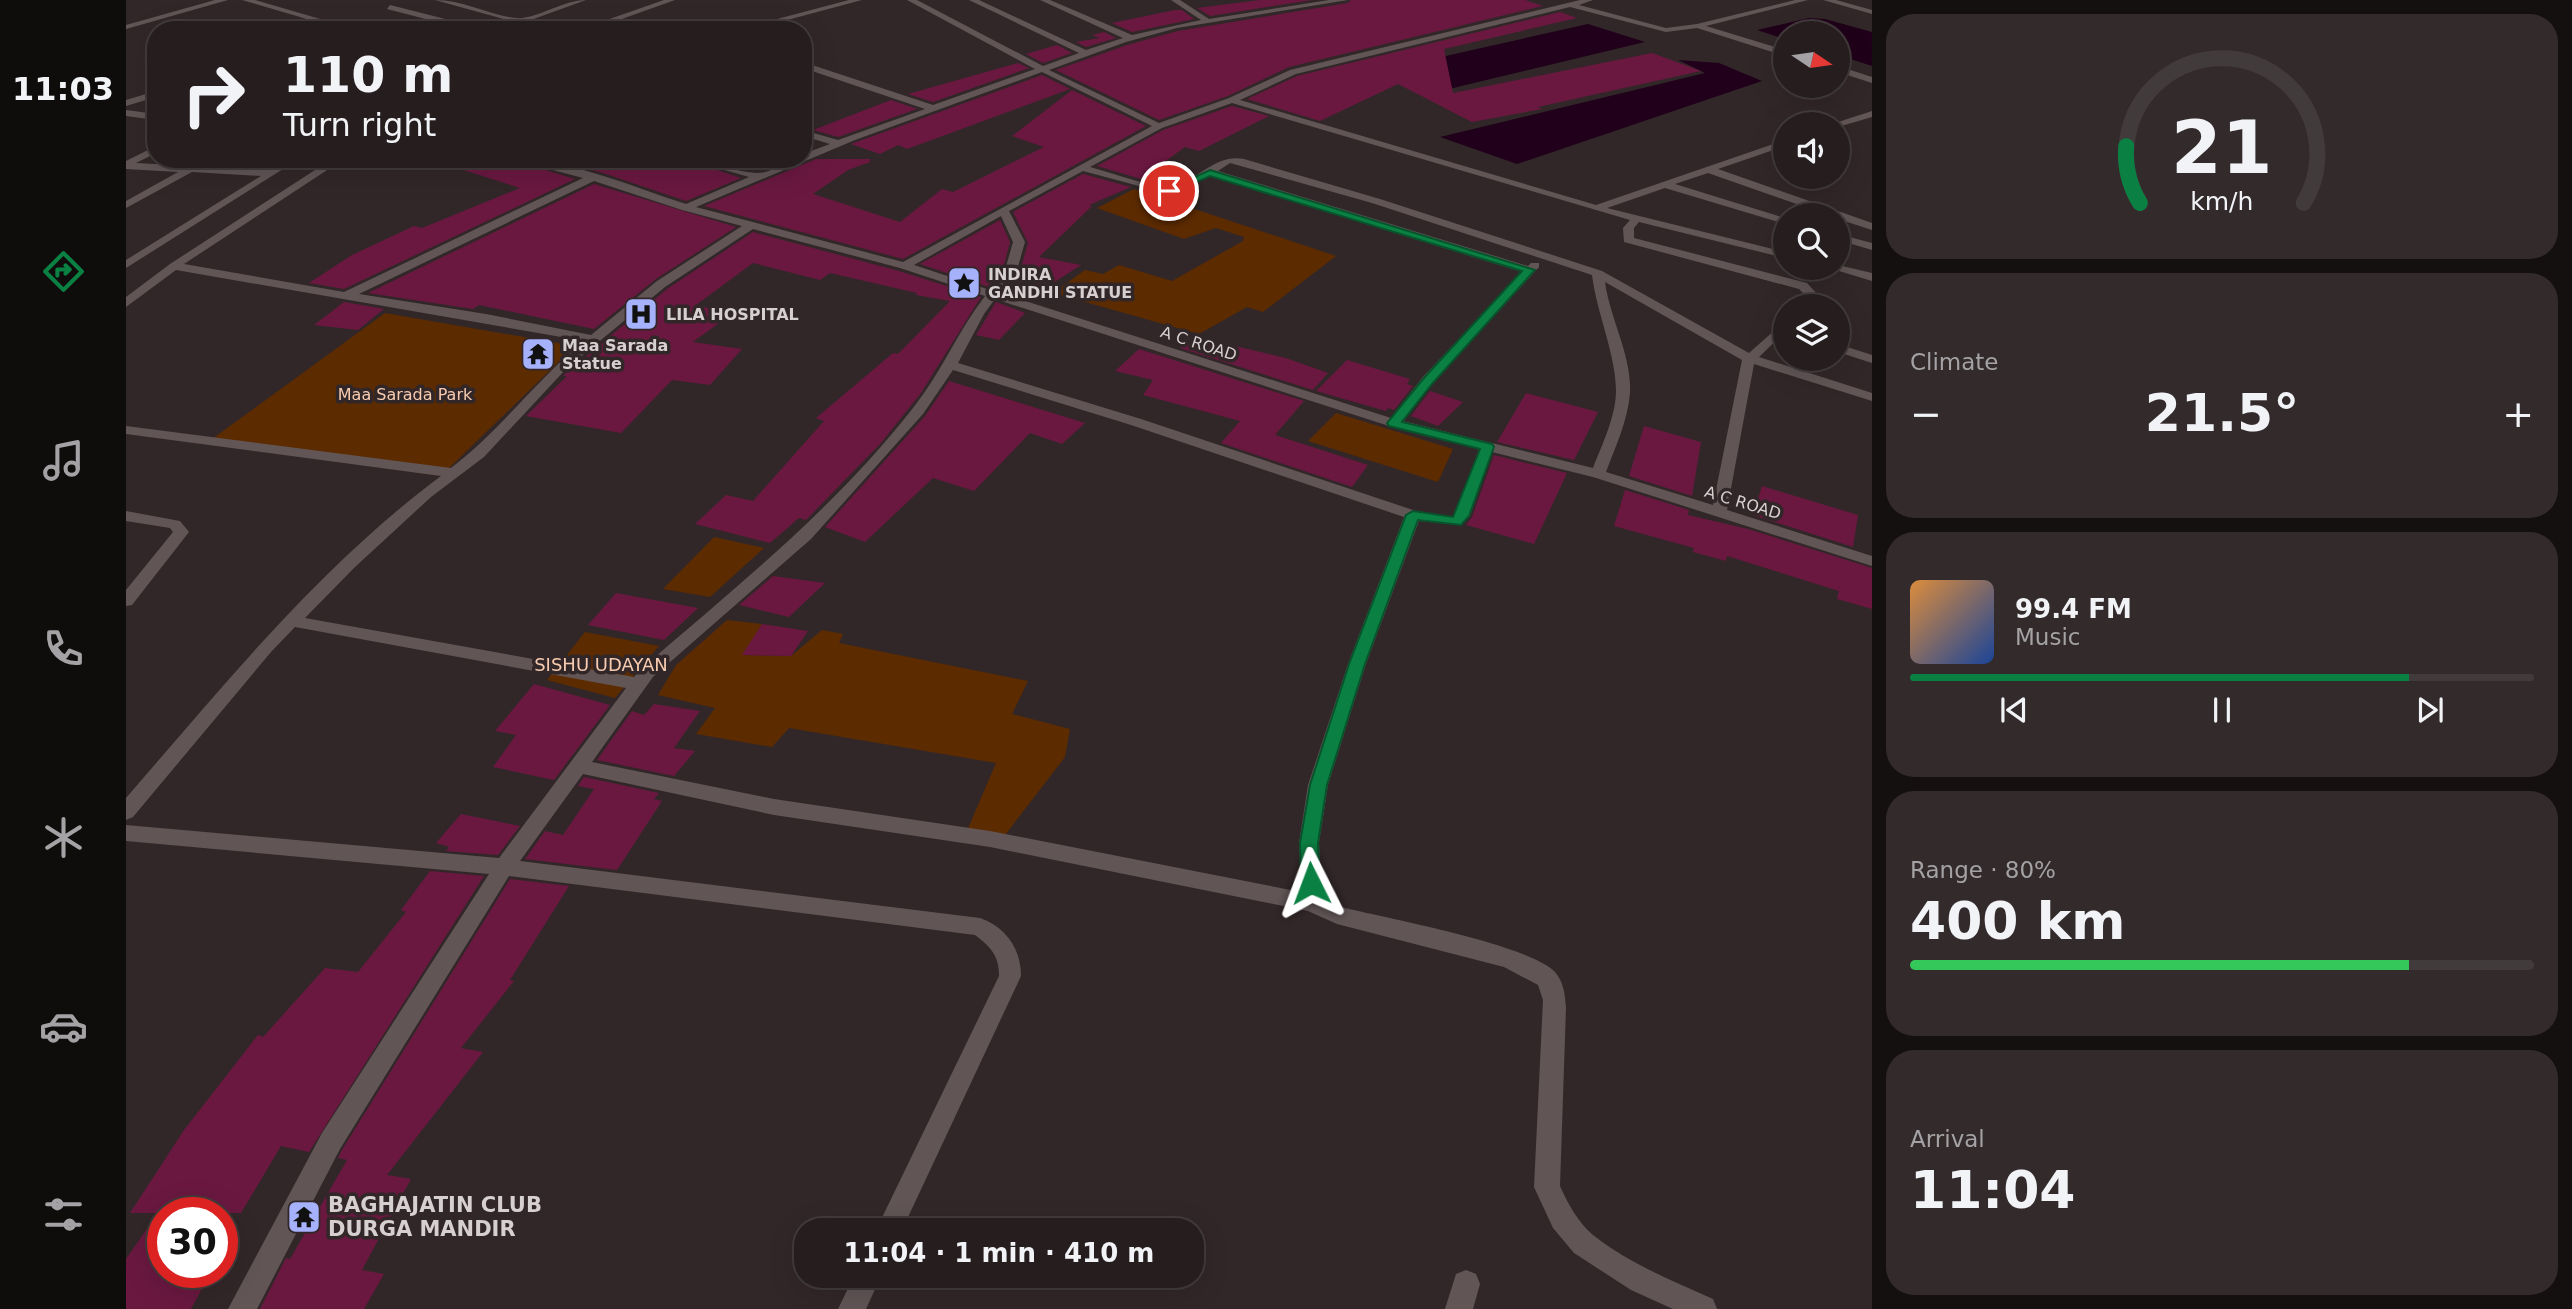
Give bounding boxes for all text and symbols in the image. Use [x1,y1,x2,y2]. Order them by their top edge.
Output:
north arrow [1773,21,1850,98]
map controls [1773,21,1850,371]
text: 110 m [283,47,453,104]
icon: right [168,49,259,140]
text: 11:03 [12,70,114,108]
text: 21 [2171,105,2273,190]
text: Turn right [283,106,436,144]
button: sound [1773,112,1850,189]
pin [1139,161,1199,221]
icon: arrive [1150,172,1188,210]
text: km/h [2190,186,2254,215]
button: search [1773,203,1850,280]
icon: directions [39,247,88,296]
place icon: INDIRA GANDHI STATUE [945,264,983,302]
place label: INDIRA GANDHI STATUE [988,265,1132,302]
button: layers [1773,294,1850,371]
hospital icon: LILA HOSPITAL [622,295,660,333]
place label: LILA HOSPITAL [666,305,799,324]
street label: A C ROAD [1158,322,1239,365]
temple icon: Maa Sarada Statue [519,335,557,373]
place label: Maa Sarada Statue [562,336,668,373]
text: Climate [1910,349,1999,375]
text: 21.5° [2145,383,2299,443]
park label: Maa Sarada Park [338,385,473,404]
text: − [1910,392,1942,436]
text: + [2502,392,2534,436]
icon: music [39,436,88,485]
street label: A C ROAD [1702,482,1783,523]
text: 99.4 FM [2015,594,2132,624]
icon: phone [39,624,88,673]
text: Music [2015,624,2080,650]
park label: SISHU UDAYAN [534,654,668,675]
icon: previous [1995,691,2033,729]
icon: pause [2203,691,2241,729]
icon: next [2411,691,2449,729]
icon: climate [39,813,88,862]
position arrow [1274,846,1348,920]
text: Range · 80% [1910,857,2056,883]
text: 400 km [1910,891,2125,951]
icon: car [39,1002,88,1051]
text: Arrival [1910,1126,1985,1152]
text: 11:04 [1910,1160,2076,1220]
icon: filters [39,1190,88,1239]
place label: BAGHAJATIN CLUB DURGA MANDIR [328,1193,542,1241]
speed limit sign: 30 [147,1197,238,1288]
temple icon: BAGHAJATIN CLUB DURGA MANDIR [285,1198,323,1236]
text: 11:04 · 1 min · 410 m [844,1238,1154,1268]

